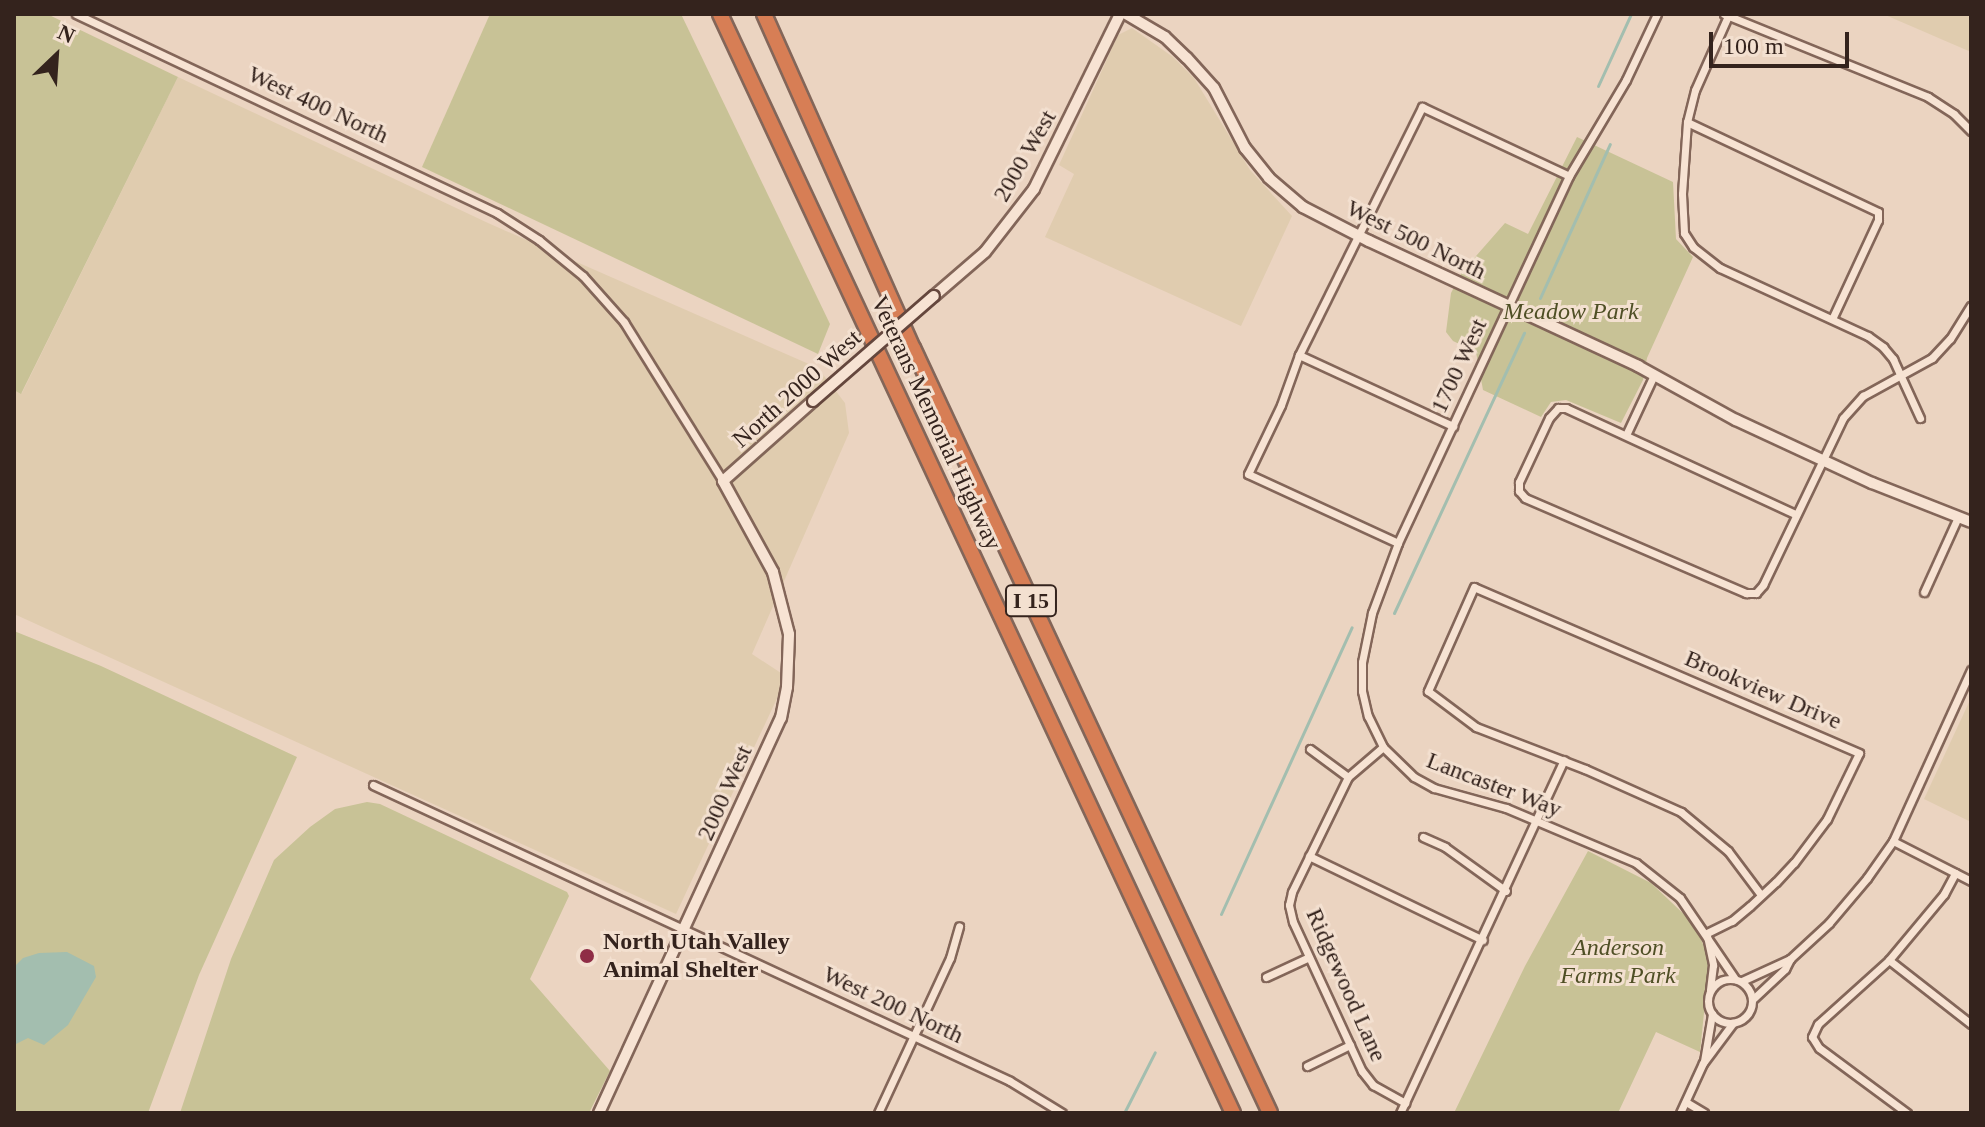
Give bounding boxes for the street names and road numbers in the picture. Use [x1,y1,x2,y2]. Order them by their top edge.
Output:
street label: West 400 North [243,60,393,150]
street label: 2000 West [987,105,1063,207]
street label: West 500 North [1342,194,1490,286]
street label: Veterans Memorial Highway [864,291,1008,555]
street label: 1700 West [1425,314,1493,418]
street label: North 2000 West [727,324,867,454]
road number: I 15 [1003,583,1059,619]
street label: Brookview Drive [1680,644,1846,736]
street label: 2000 West [691,741,759,845]
street label: Lancaster Way [1422,746,1566,824]
street label: Ridgewood Lane [1299,904,1393,1066]
street label: West 200 North [818,960,968,1050]

